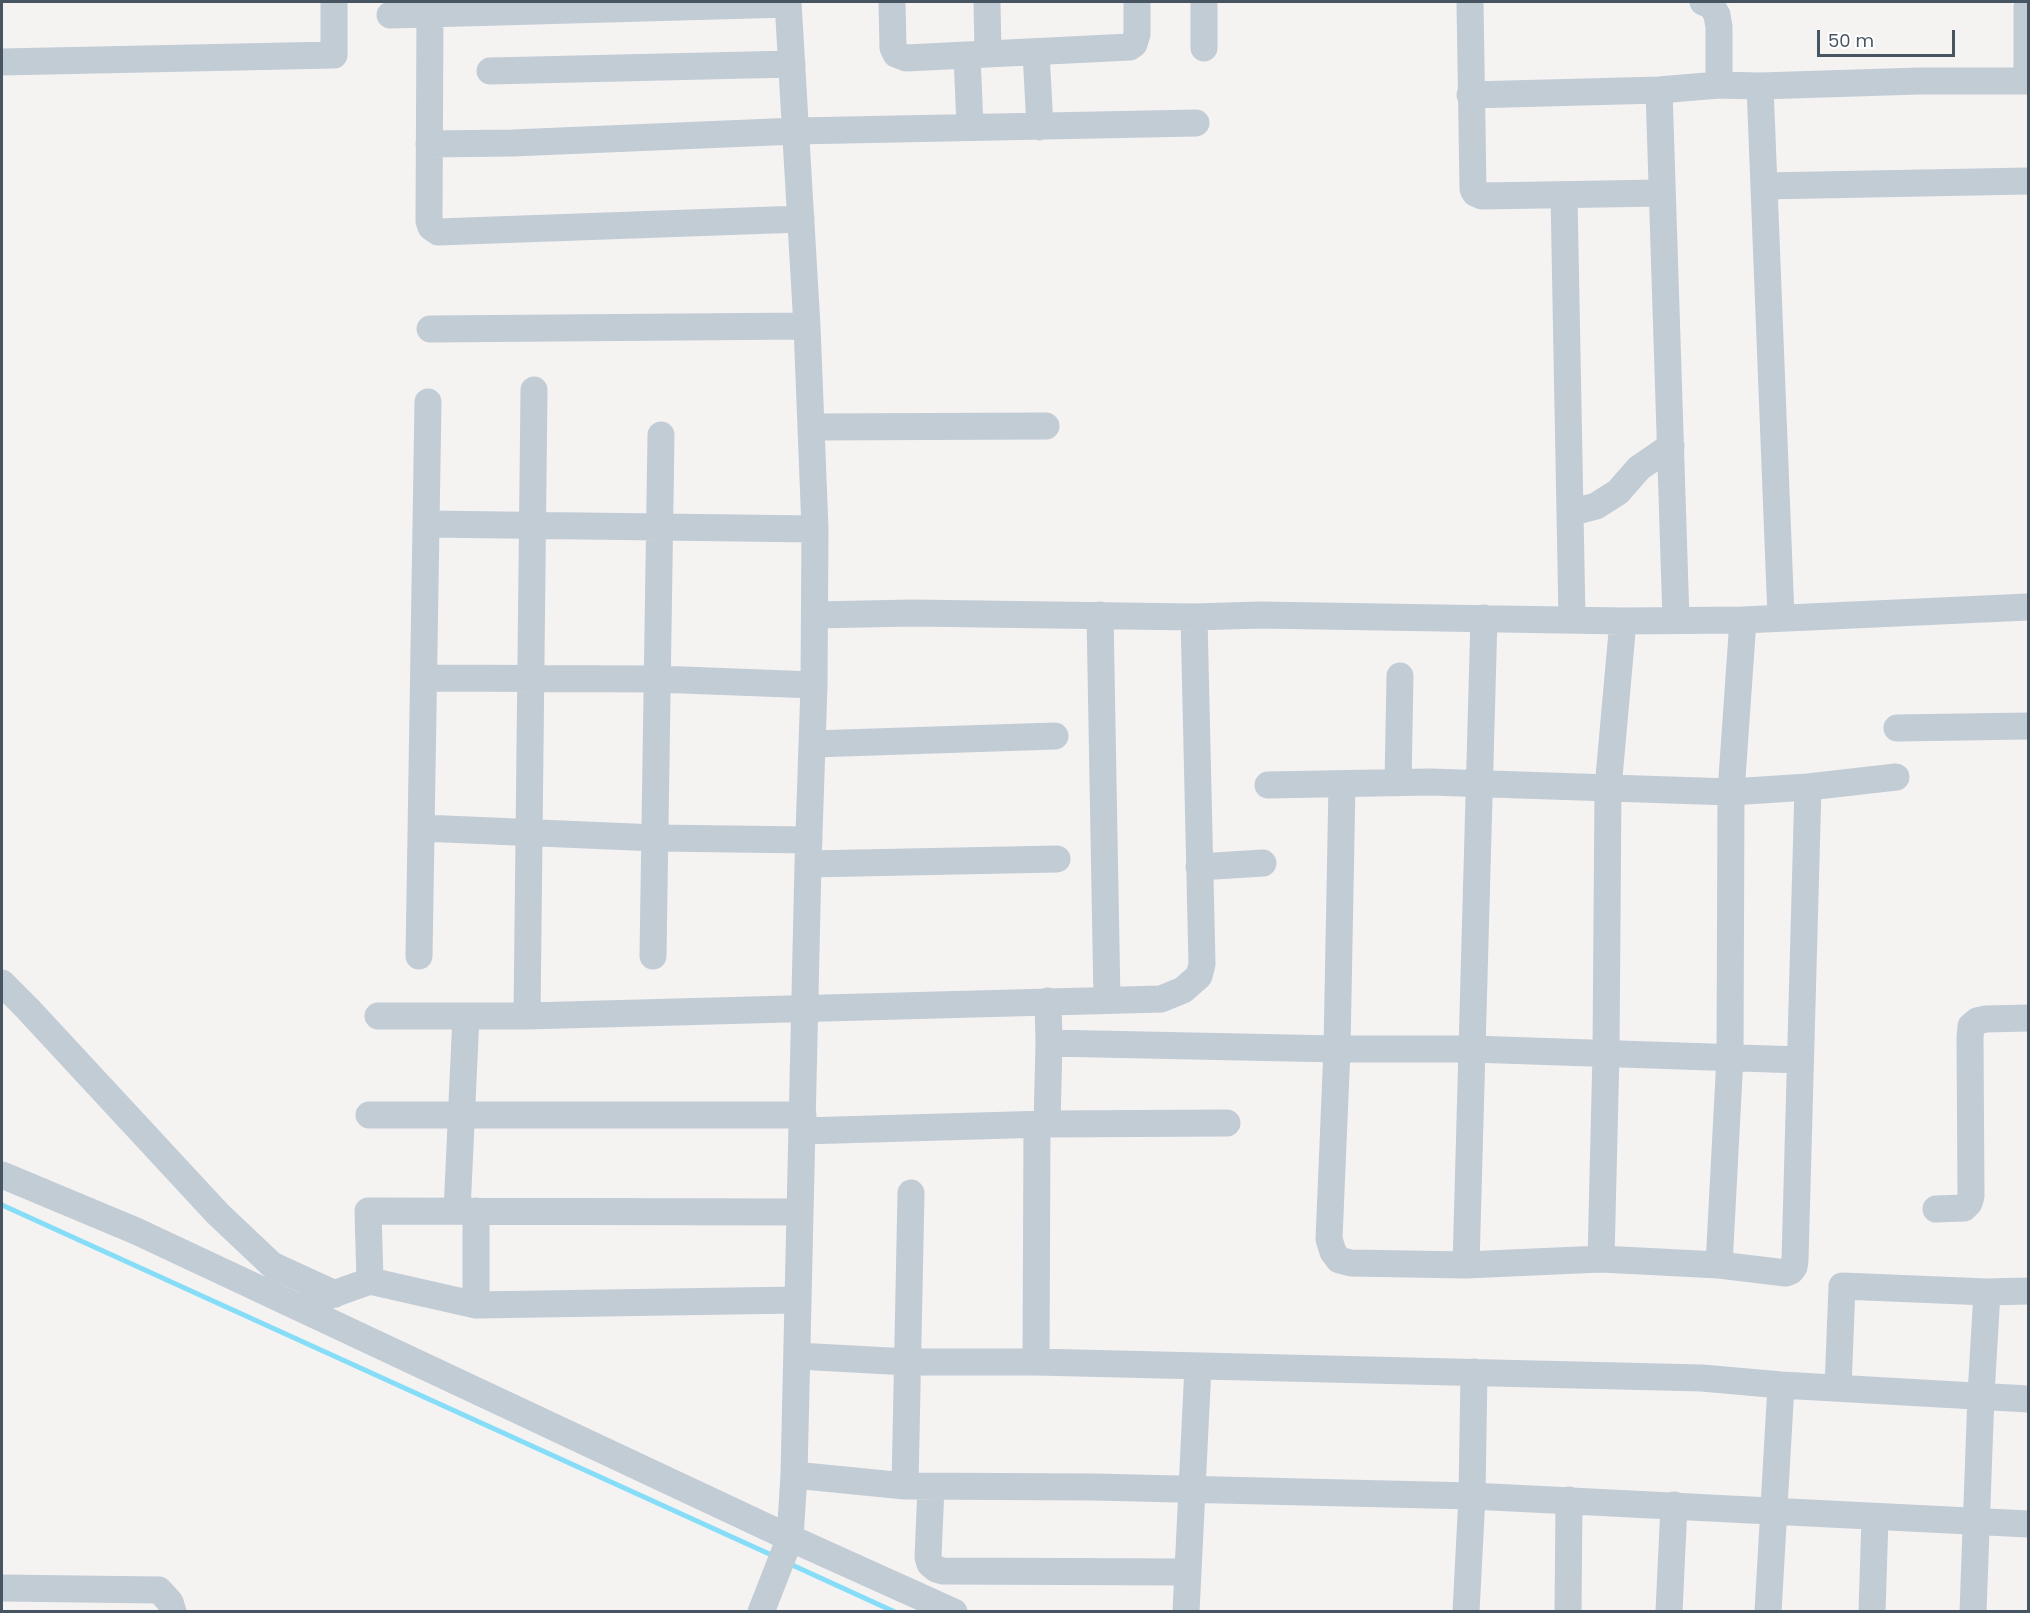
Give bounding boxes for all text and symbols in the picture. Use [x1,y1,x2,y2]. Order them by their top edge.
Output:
scale bar [1820,18,1958,56]
text: 50 m [1828,28,1874,53]

